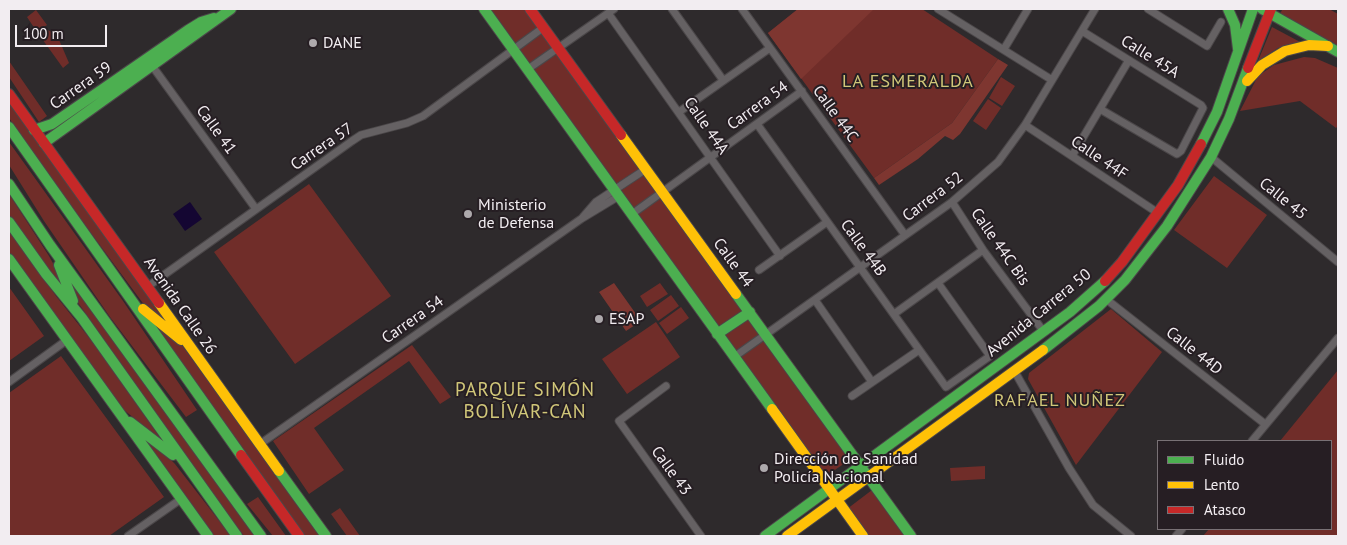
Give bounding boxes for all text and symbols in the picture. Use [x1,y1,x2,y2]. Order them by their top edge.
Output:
scale bar [18,15,110,47]
text: 100 m [23,24,64,43]
street label: Calle 45A [1117,32,1183,82]
place label: DANE [323,33,362,53]
marker: DANE [307,37,319,49]
street label: Carrera 59 [46,58,116,114]
district label: LA ESMERALDA [841,71,975,93]
street label: Carrera 54 [724,77,792,135]
street label: Calle 44C [808,82,862,146]
street label: Calle 44A [679,94,733,158]
street label: Calle 41 [192,102,240,158]
street label: Carrera 57 [287,119,357,175]
street label: Calle 44F [1067,132,1131,184]
street label: Carrera 52 [899,168,967,226]
street label: Calle 45 [1255,174,1311,224]
place label: Ministerio de Defensa [478,195,554,233]
street label: Calle 44C Bis [966,205,1034,289]
marker: Ministerio de Defensa [462,208,474,220]
street label: Calle 44B [836,216,890,280]
street label: Calle 44 [709,235,757,291]
street label: Avenida Calle 26 [139,254,221,358]
street label: Avenida Carrera 50 [983,265,1095,361]
street label: Carrera 54 [378,292,448,348]
place label: ESAP [609,309,644,329]
marker: ESAP [593,313,605,325]
street label: Calle 44D [1162,323,1226,379]
district label: PARQUE SIMÓN BOLÍVAR-CAN [453,380,597,424]
district label: RAFAEL NUÑEZ [993,390,1127,412]
legend [1157,440,1332,530]
street label: Calle 43 [647,443,695,499]
place label: Dirección de Sanidad Policía Nacional [774,449,918,487]
text: Fluido [1204,450,1244,469]
marker: Dirección de Sanidad Policía Nacional [758,462,770,474]
text: Lento [1204,475,1240,494]
text: Atasco [1204,500,1246,519]

